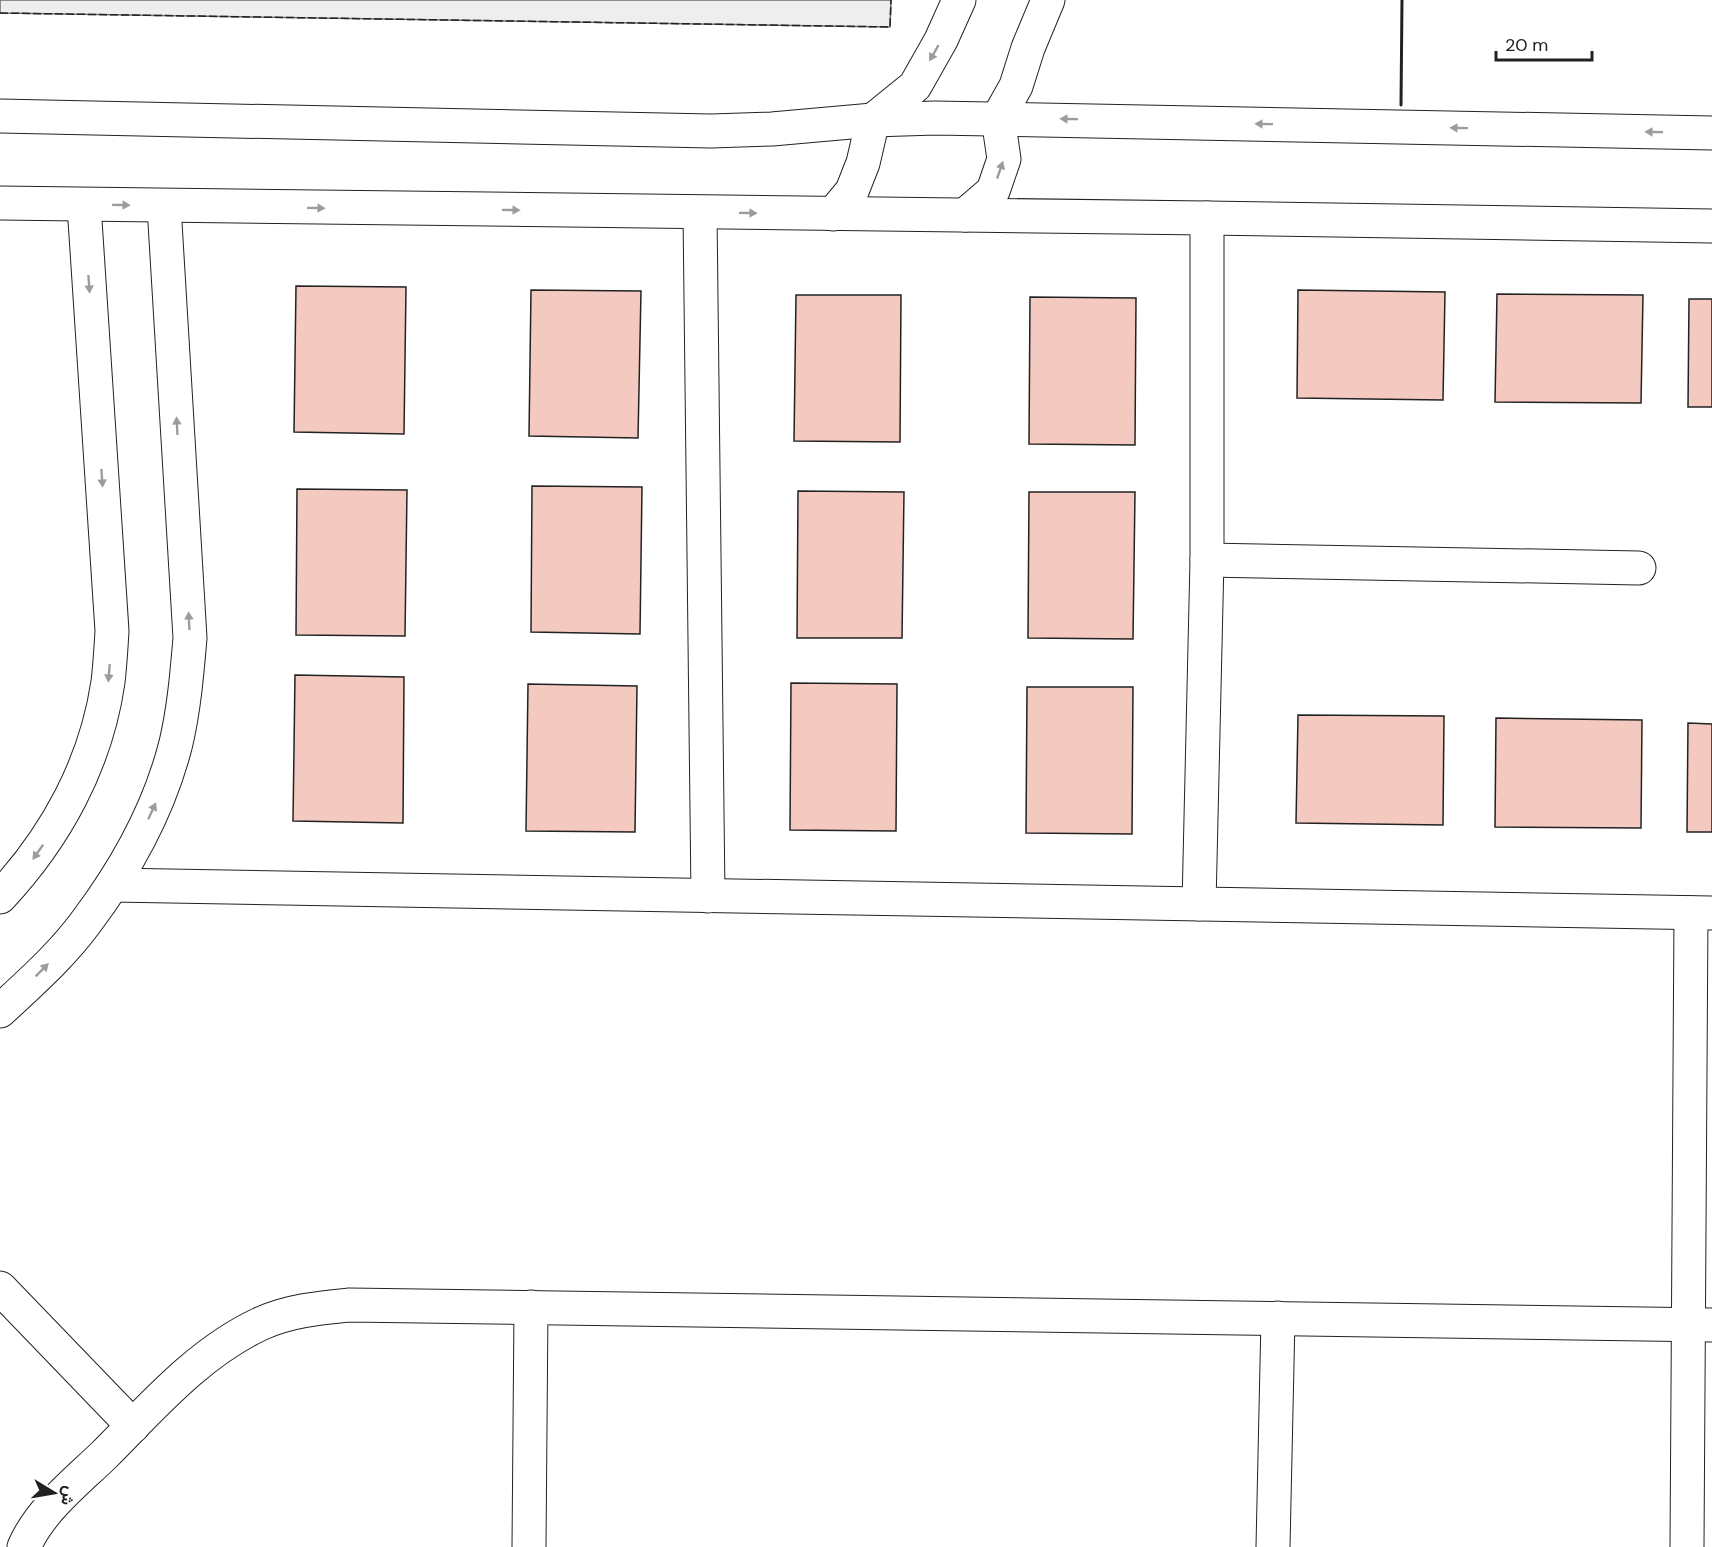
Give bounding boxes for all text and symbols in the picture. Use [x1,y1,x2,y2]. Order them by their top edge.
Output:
scale bar [1496,24,1592,62]
text: 20 m [1505,33,1548,57]
one-way arrow [929,45,939,62]
one-way arrow [1059,115,1078,124]
one-way arrow [1254,119,1273,128]
one-way arrow [1449,123,1468,133]
one-way arrow [1644,127,1663,137]
one-way arrow [995,161,1005,179]
one-way arrow [112,200,131,210]
one-way arrow [307,203,326,212]
one-way arrow [502,205,521,215]
one-way arrow [739,208,758,218]
one-way arrow [84,274,94,293]
one-way arrow [173,417,182,436]
one-way arrow [97,469,107,488]
one-way arrow [184,611,193,630]
one-way arrow [104,663,114,682]
one-way arrow [147,802,156,819]
one-way arrow [32,844,44,860]
one-way arrow [35,964,49,978]
north arrow [24,1463,84,1523]
text: ش [56,1484,80,1507]

